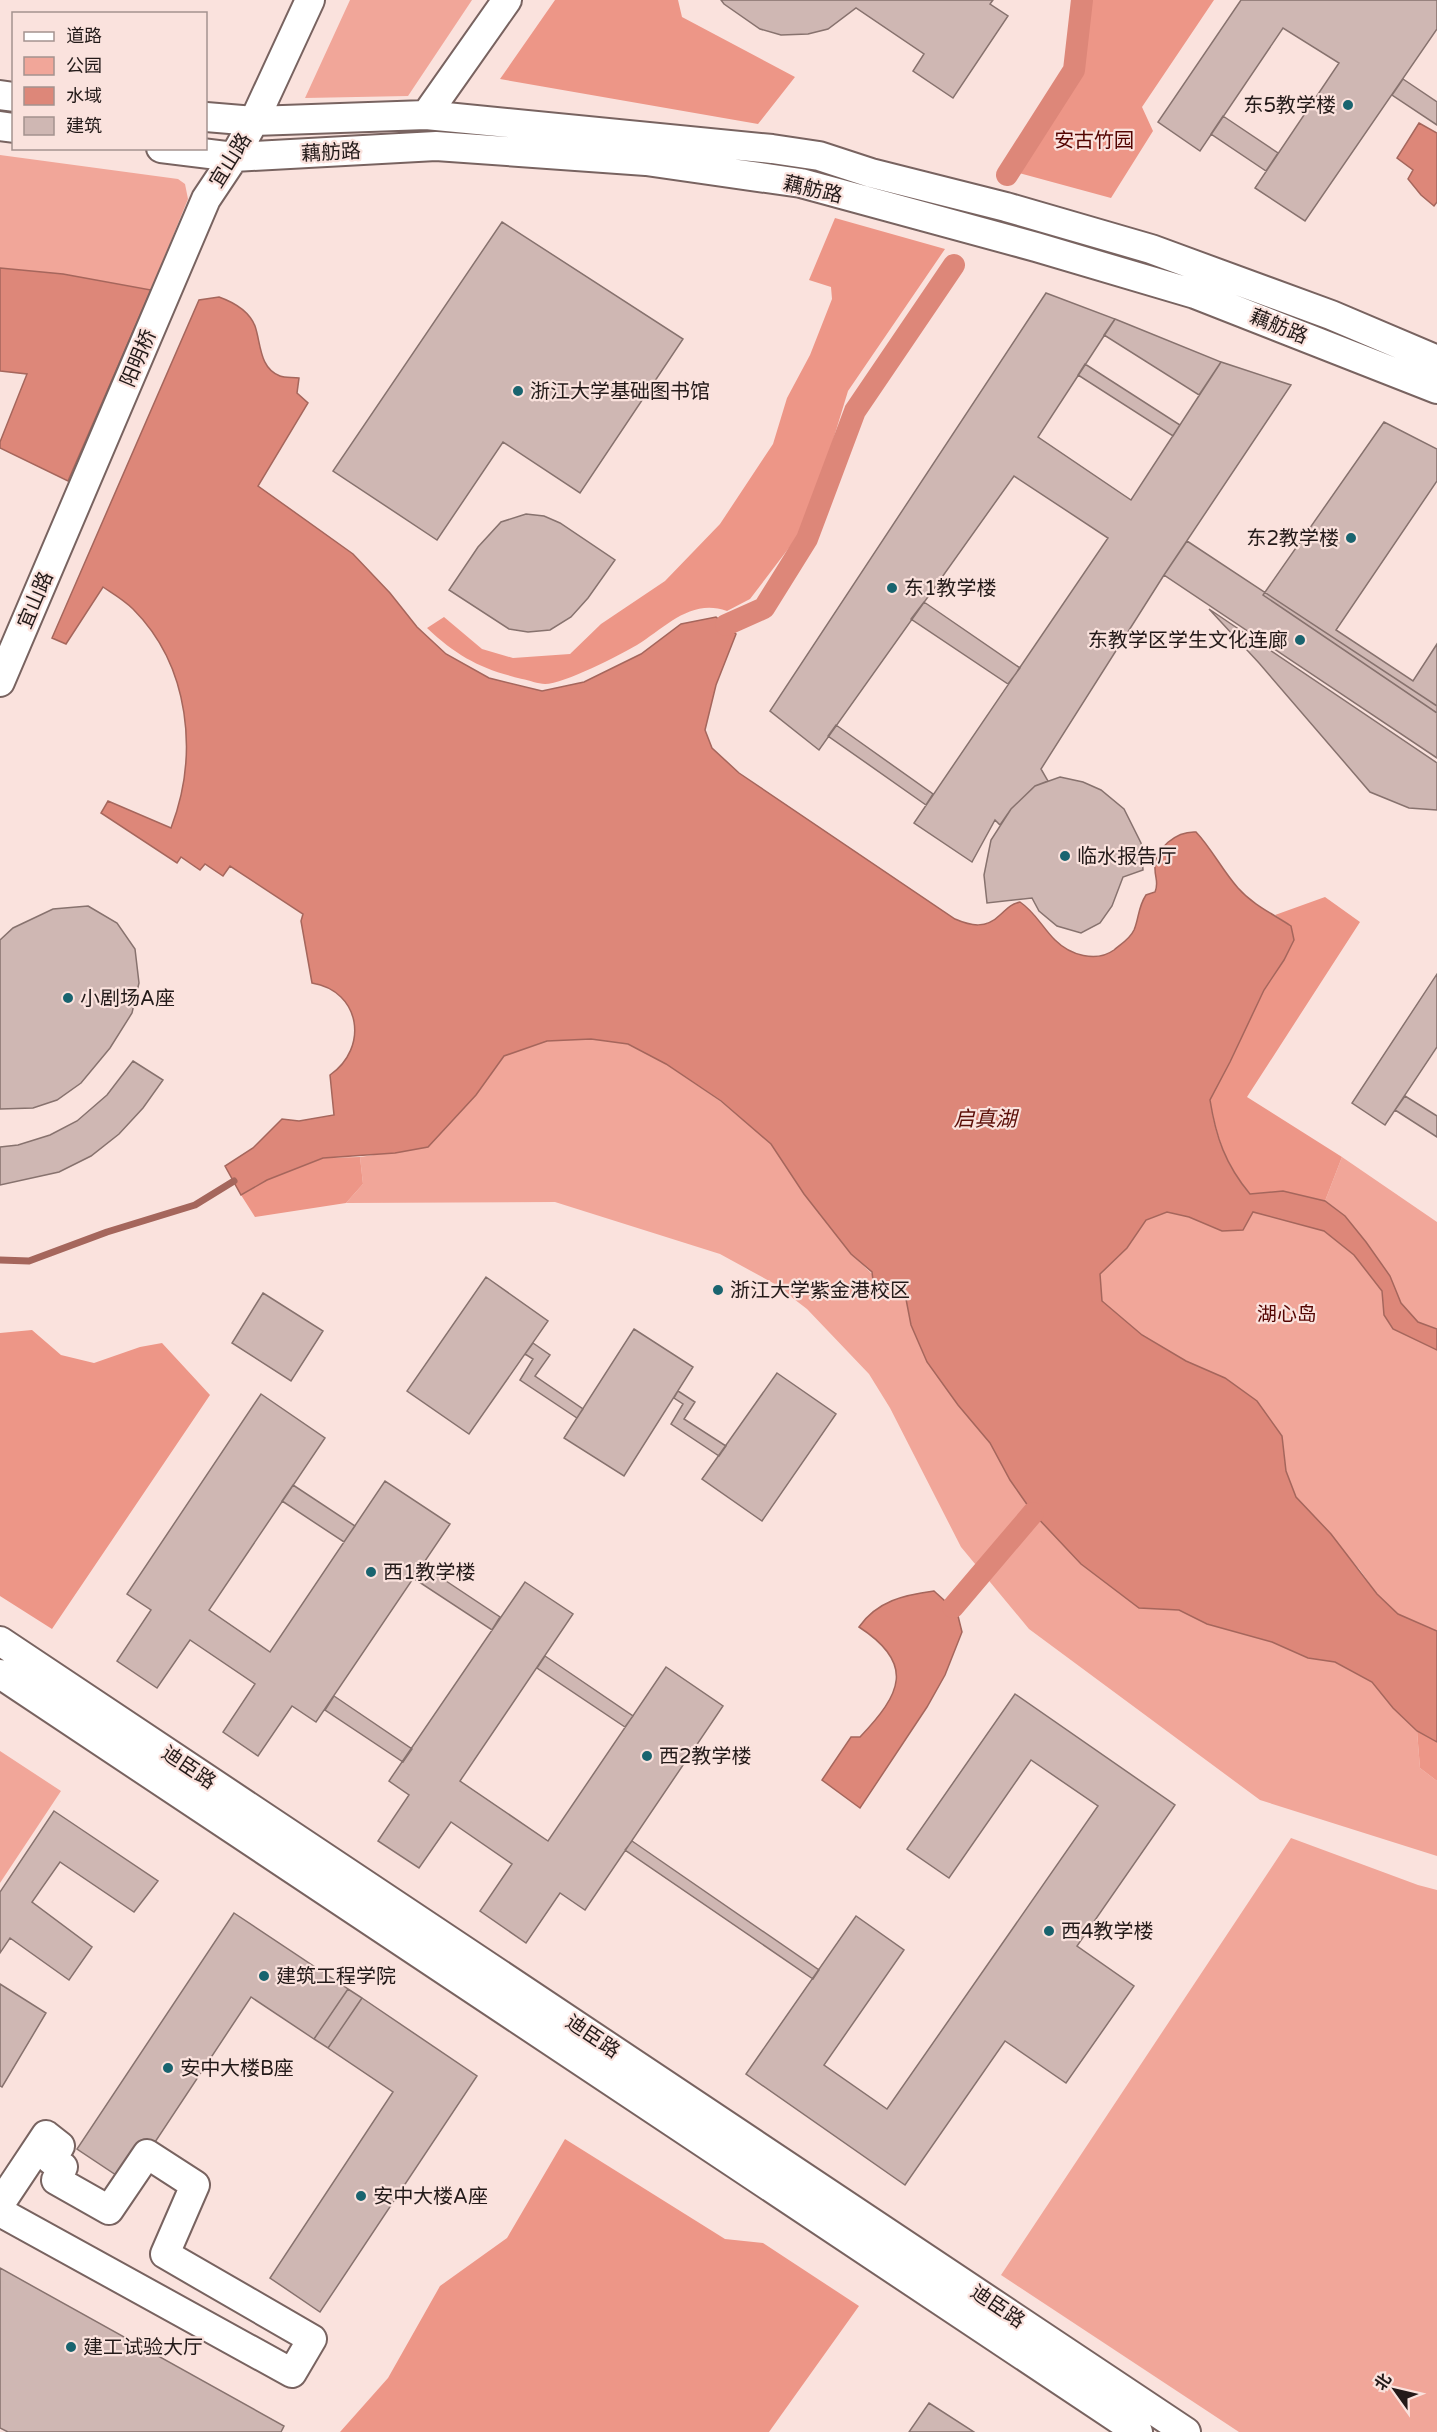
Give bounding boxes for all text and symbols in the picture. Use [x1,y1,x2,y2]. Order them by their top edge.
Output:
legend [12,12,207,150]
text: 道路 [66,25,102,47]
text: 公园 [66,55,102,77]
text: 水域 [66,85,102,107]
place label: 东5教学楼 [1243,94,1336,118]
marker: 东5教学楼 [1341,98,1355,112]
text: 建筑 [66,115,102,137]
street label: 宜山路 [205,129,257,192]
park label: 安古竹园 [1054,129,1134,153]
street label: 藕舫路 [300,139,362,167]
street label: 藕舫路 [781,172,845,208]
street label: 藕舫路 [1246,305,1311,349]
street label: 阳明桥 [116,326,162,391]
place label: 浙江大学基础图书馆 [530,380,710,404]
marker: 浙江大学基础图书馆 [511,384,525,398]
place label: 东2教学楼 [1246,527,1339,551]
marker: 东2教学楼 [1344,531,1358,545]
street label: 宜山路 [13,568,59,633]
place label: 东1教学楼 [904,577,997,601]
marker: 东1教学楼 [885,581,899,595]
place label: 东教学区学生文化连廊 [1088,629,1288,653]
marker: 东教学区学生文化连廊 [1293,633,1307,647]
place label: 临水报告厅 [1077,845,1177,869]
marker: 临水报告厅 [1058,849,1072,863]
place label: 小剧场A座 [80,987,175,1011]
marker: 小剧场A座 [61,991,75,1005]
water label: 启真湖 [954,1107,1019,1132]
place label: 浙江大学紫金港校区 [730,1279,910,1303]
marker: 浙江大学紫金港校区 [711,1283,725,1297]
park label: 湖心岛 [1257,1303,1317,1327]
place label: 西1教学楼 [383,1561,476,1585]
marker: 西1教学楼 [364,1565,378,1579]
street label: 迪臣路 [157,1741,220,1795]
place label: 西2教学楼 [659,1745,752,1769]
marker: 西2教学楼 [640,1749,654,1763]
place label: 西4教学楼 [1061,1920,1154,1944]
marker: 西4教学楼 [1042,1924,1056,1938]
place label: 建筑工程学院 [276,1965,396,1989]
marker: 建筑工程学院 [257,1969,271,1983]
street label: 迪臣路 [561,2010,624,2064]
place label: 安中大楼B座 [180,2057,294,2081]
marker: 安中大楼B座 [161,2061,175,2075]
place label: 安中大楼A座 [373,2185,488,2209]
marker: 安中大楼A座 [354,2189,368,2203]
street label: 迪臣路 [966,2280,1029,2334]
place label: 建工试验大厅 [83,2336,203,2360]
marker: 建工试验大厅 [64,2340,78,2354]
north arrow [1365,2360,1425,2420]
text: 北 [1371,2370,1396,2394]

